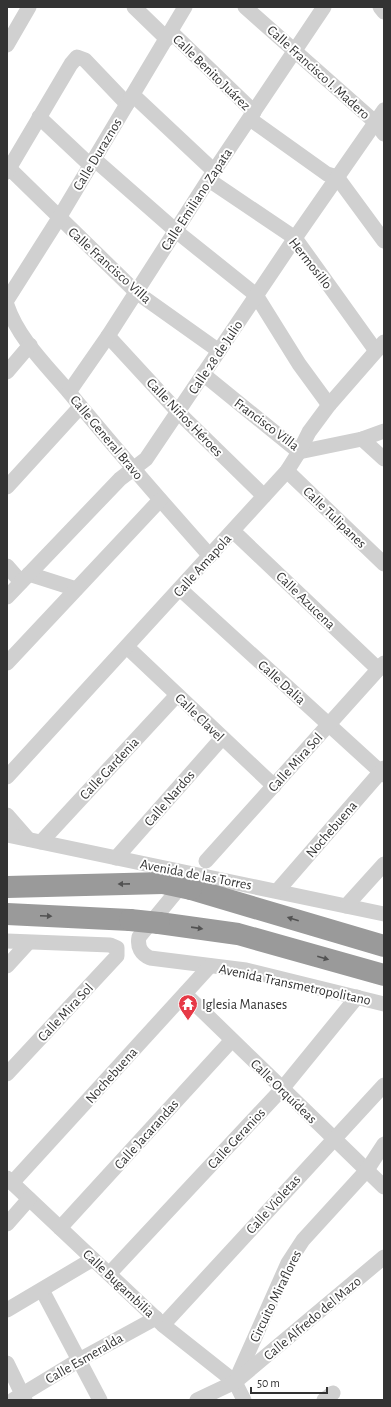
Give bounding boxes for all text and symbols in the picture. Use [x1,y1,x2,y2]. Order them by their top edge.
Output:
street label: Calle Francisco I. Madero [264,23,372,122]
street label: Calle Benito Juárez [170,32,253,113]
street label: Calle Duraznos [71,116,125,193]
street label: Calle Emiliano Zapata [159,146,235,253]
street label: Calle Francisco Villa [65,225,154,307]
street label: Hermosillo [286,235,334,292]
street label: Calle 28 de Julio [186,318,246,397]
street label: Calle Niños Héroes [144,376,225,460]
street label: Calle General Bravo [67,393,145,482]
street label: Francisco Villa [232,396,302,454]
street label: Calle Tulipanes [300,484,369,551]
street label: Calle Amapola [171,531,235,600]
street label: Calle Azucena [273,569,338,633]
street label: Calle Dalia [255,658,308,708]
street label: Calle Clavel [172,691,227,744]
street label: Calle Mira Sol [266,731,326,795]
street label: Calle Gardenia [78,735,142,802]
street label: Calle Nardos [142,768,198,829]
street label: Nochebuena [304,798,360,861]
street label: Avenida de las Torres [139,857,253,893]
one-way arrow [117,881,130,887]
one-way arrow [40,912,52,919]
one-way arrow [287,916,299,922]
one-way arrow [191,925,203,931]
one-way arrow [318,955,330,961]
street label: Avenida Transmetropolitano [218,962,372,1008]
street label: Calle Mira Sol [35,981,96,1044]
temple icon: Iglesia Manases [177,993,199,1021]
place label: Iglesia Manases [202,998,287,1012]
street label: Nochebuena [83,1045,141,1106]
street label: Calle Orquídeas [248,1057,319,1127]
street label: Calle Jacarandas [112,1097,182,1172]
street label: Calle Geranios [205,1106,268,1172]
street label: Calle Violetas [244,1173,304,1237]
street label: Calle Bugambilia [80,1247,157,1321]
street label: Circuito Miraflores [248,1248,304,1345]
street label: Calle Alfredo del Mazo [261,1274,364,1363]
street label: Calle Esmeralda [43,1331,126,1387]
scale bar [251,1369,327,1395]
text: 50 m [257,1377,280,1389]

